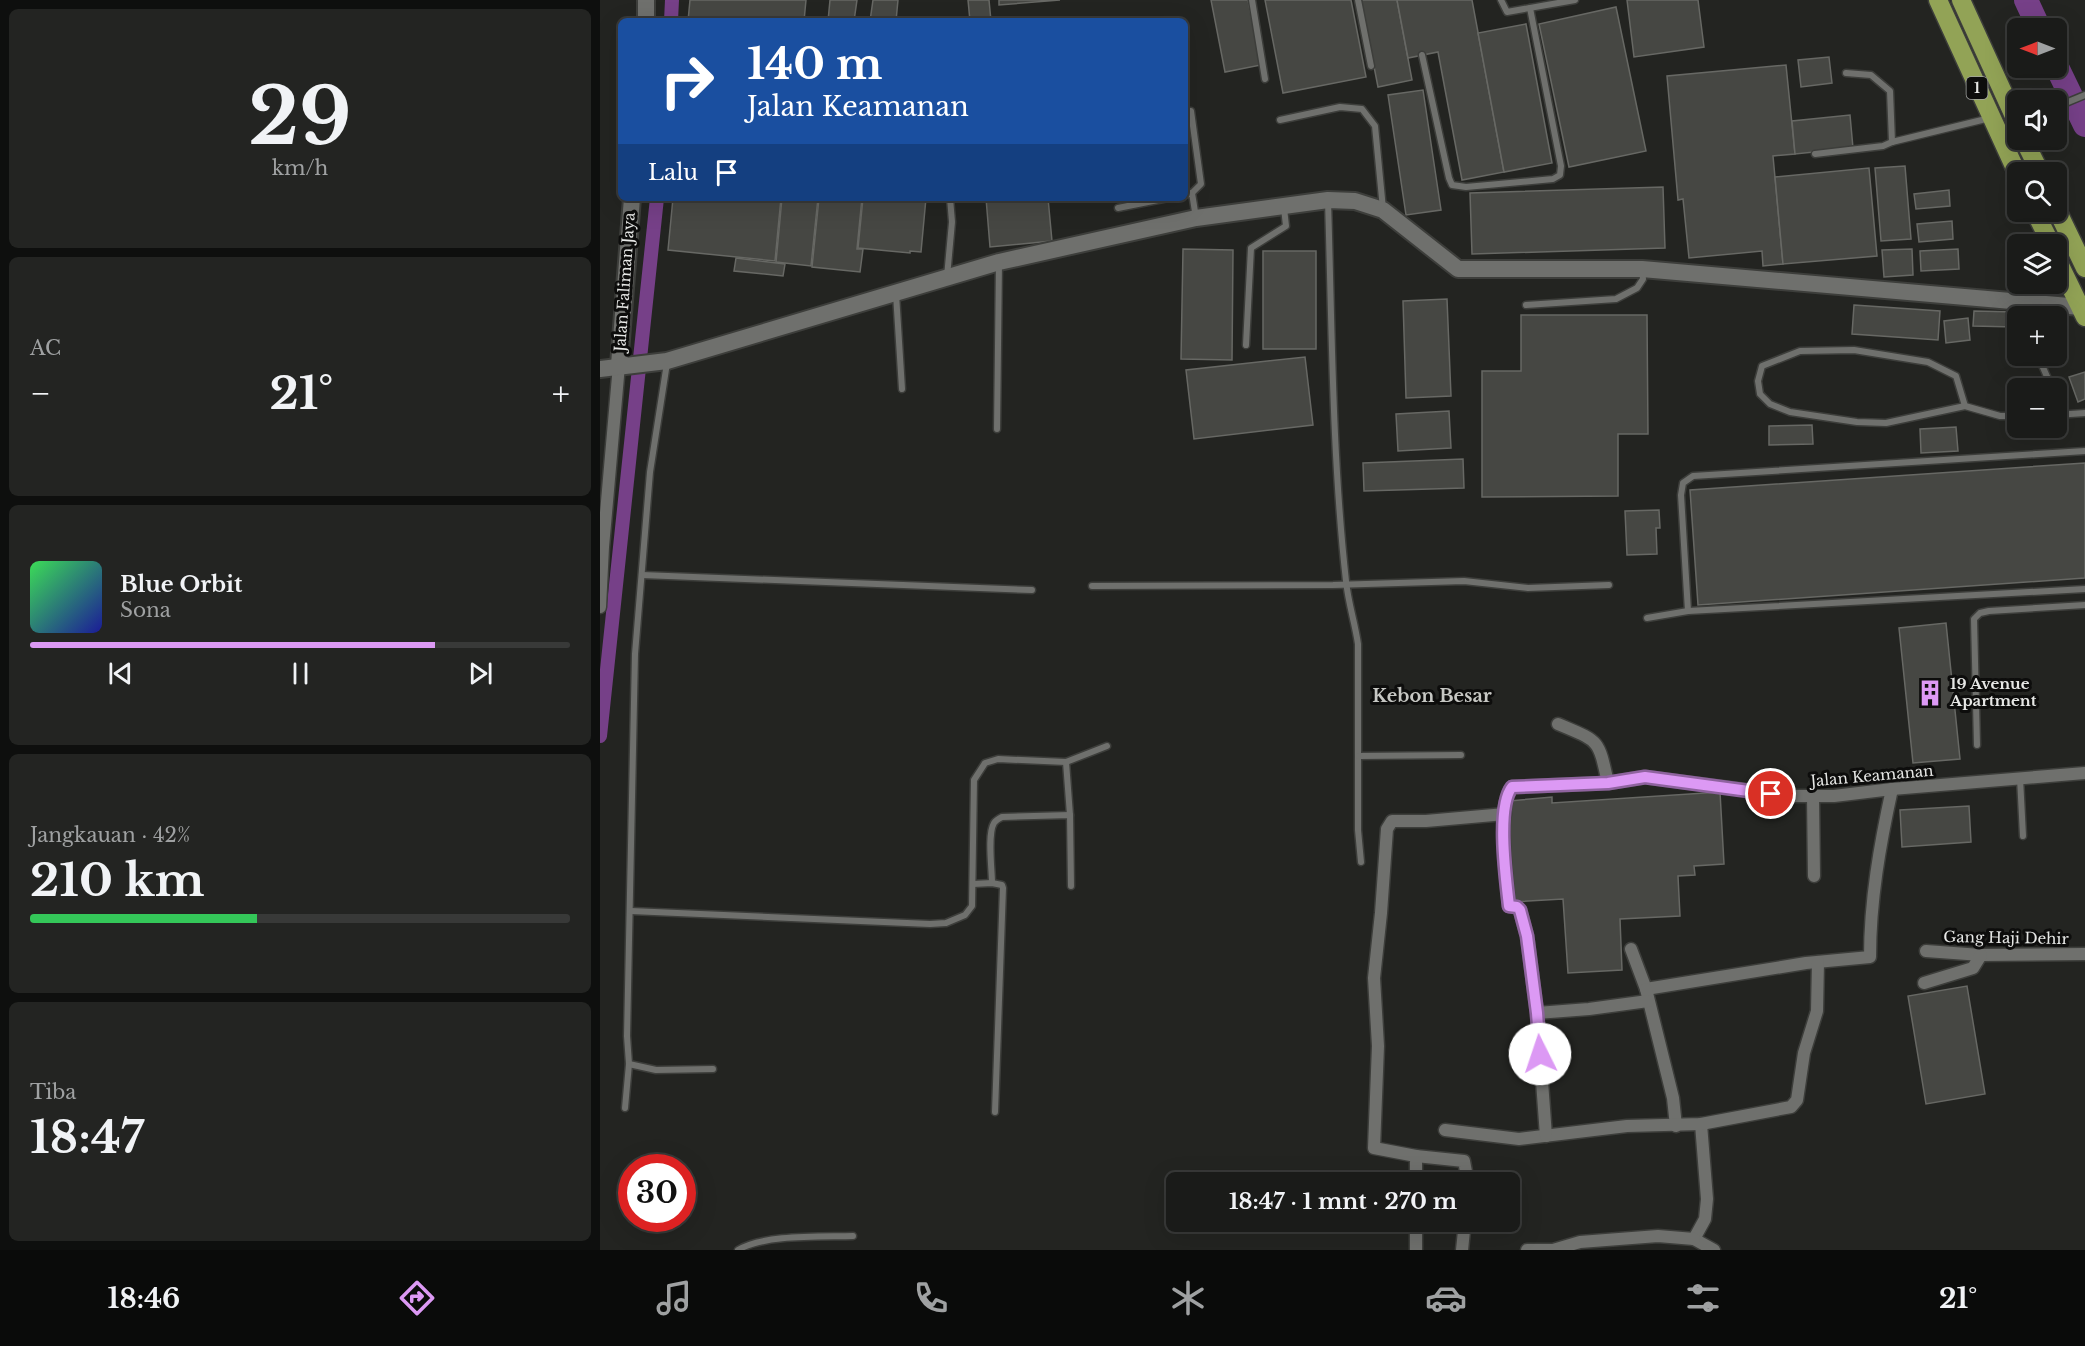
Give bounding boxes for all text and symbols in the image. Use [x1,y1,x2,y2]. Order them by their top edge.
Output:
north arrow [2007,18,2067,78]
map controls [2007,18,2067,438]
text: 140 m [747,38,883,90]
icon: right [648,42,726,120]
text: 29 [248,68,352,165]
road number: 1 [1966,77,1988,99]
text: Jalan Keamanan [747,90,969,123]
button: sound [2007,90,2067,150]
text: km/h [272,156,328,180]
icon: arrive [710,156,743,189]
text: Lalu [648,159,698,186]
button: search [2007,162,2067,222]
street label: Jalan Faliman Jaya [610,211,639,354]
button: layers [2007,234,2067,294]
button: + [2007,306,2067,366]
text: AC [30,336,61,360]
text: 21° [269,365,333,421]
text: − [30,373,51,414]
text: + [552,373,570,414]
button: − [2007,378,2067,438]
text: Blue Orbit [120,571,242,598]
text: Sona [120,598,171,622]
icon: previous [104,657,137,690]
icon: pause [284,657,317,690]
icon: next [464,657,497,690]
place label: 19 Avenue Apartment [1949,674,2037,710]
building icon: 19 Avenue Apartment [1915,678,1945,708]
district label: Kebon Besar [1372,685,1492,707]
street label: Jalan Keamanan [1808,761,1934,791]
pin [1745,768,1796,819]
icon: arrive [1754,777,1787,810]
text: Jangkauan · 42% [30,823,190,847]
text: 210 km [30,852,205,908]
street label: Gang Haji Dehir [1943,927,2070,948]
position arrow [1508,1022,1572,1086]
text: Tiba [30,1080,76,1104]
text: 18:47 [30,1109,144,1165]
speed limit sign: 30 [618,1154,696,1232]
text: 18:47 · 1 mnt · 270 m [1229,1188,1457,1215]
icon: directions [396,1277,438,1319]
icon: music [653,1277,695,1319]
icon: phone [910,1277,952,1319]
icon: climate [1167,1277,1209,1319]
icon: car [1425,1277,1467,1319]
icon: filters [1682,1277,1724,1319]
text: 18:46 [108,1282,180,1315]
text: 21° [1939,1282,1977,1315]

